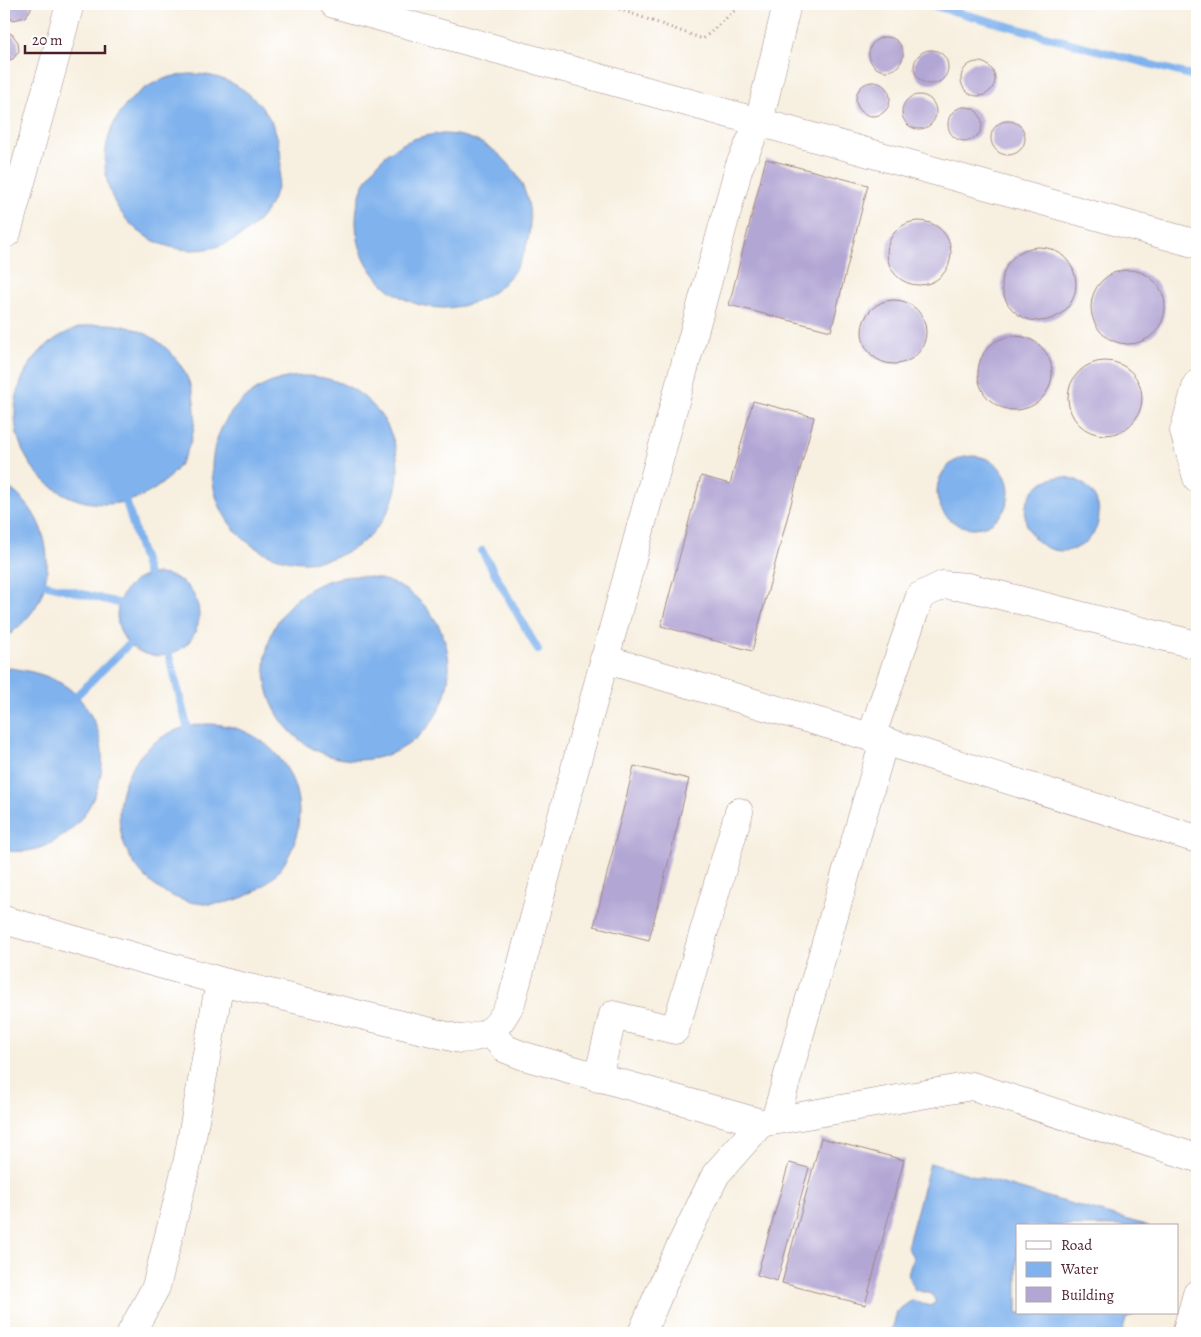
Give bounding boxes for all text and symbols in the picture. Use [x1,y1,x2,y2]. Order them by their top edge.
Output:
scale bar [25,22,105,54]
text: 20 m [32,30,63,50]
legend [1016,1224,1178,1314]
text: Road [1061,1235,1093,1255]
text: Water [1060,1259,1098,1279]
text: Building [1061,1285,1114,1305]

